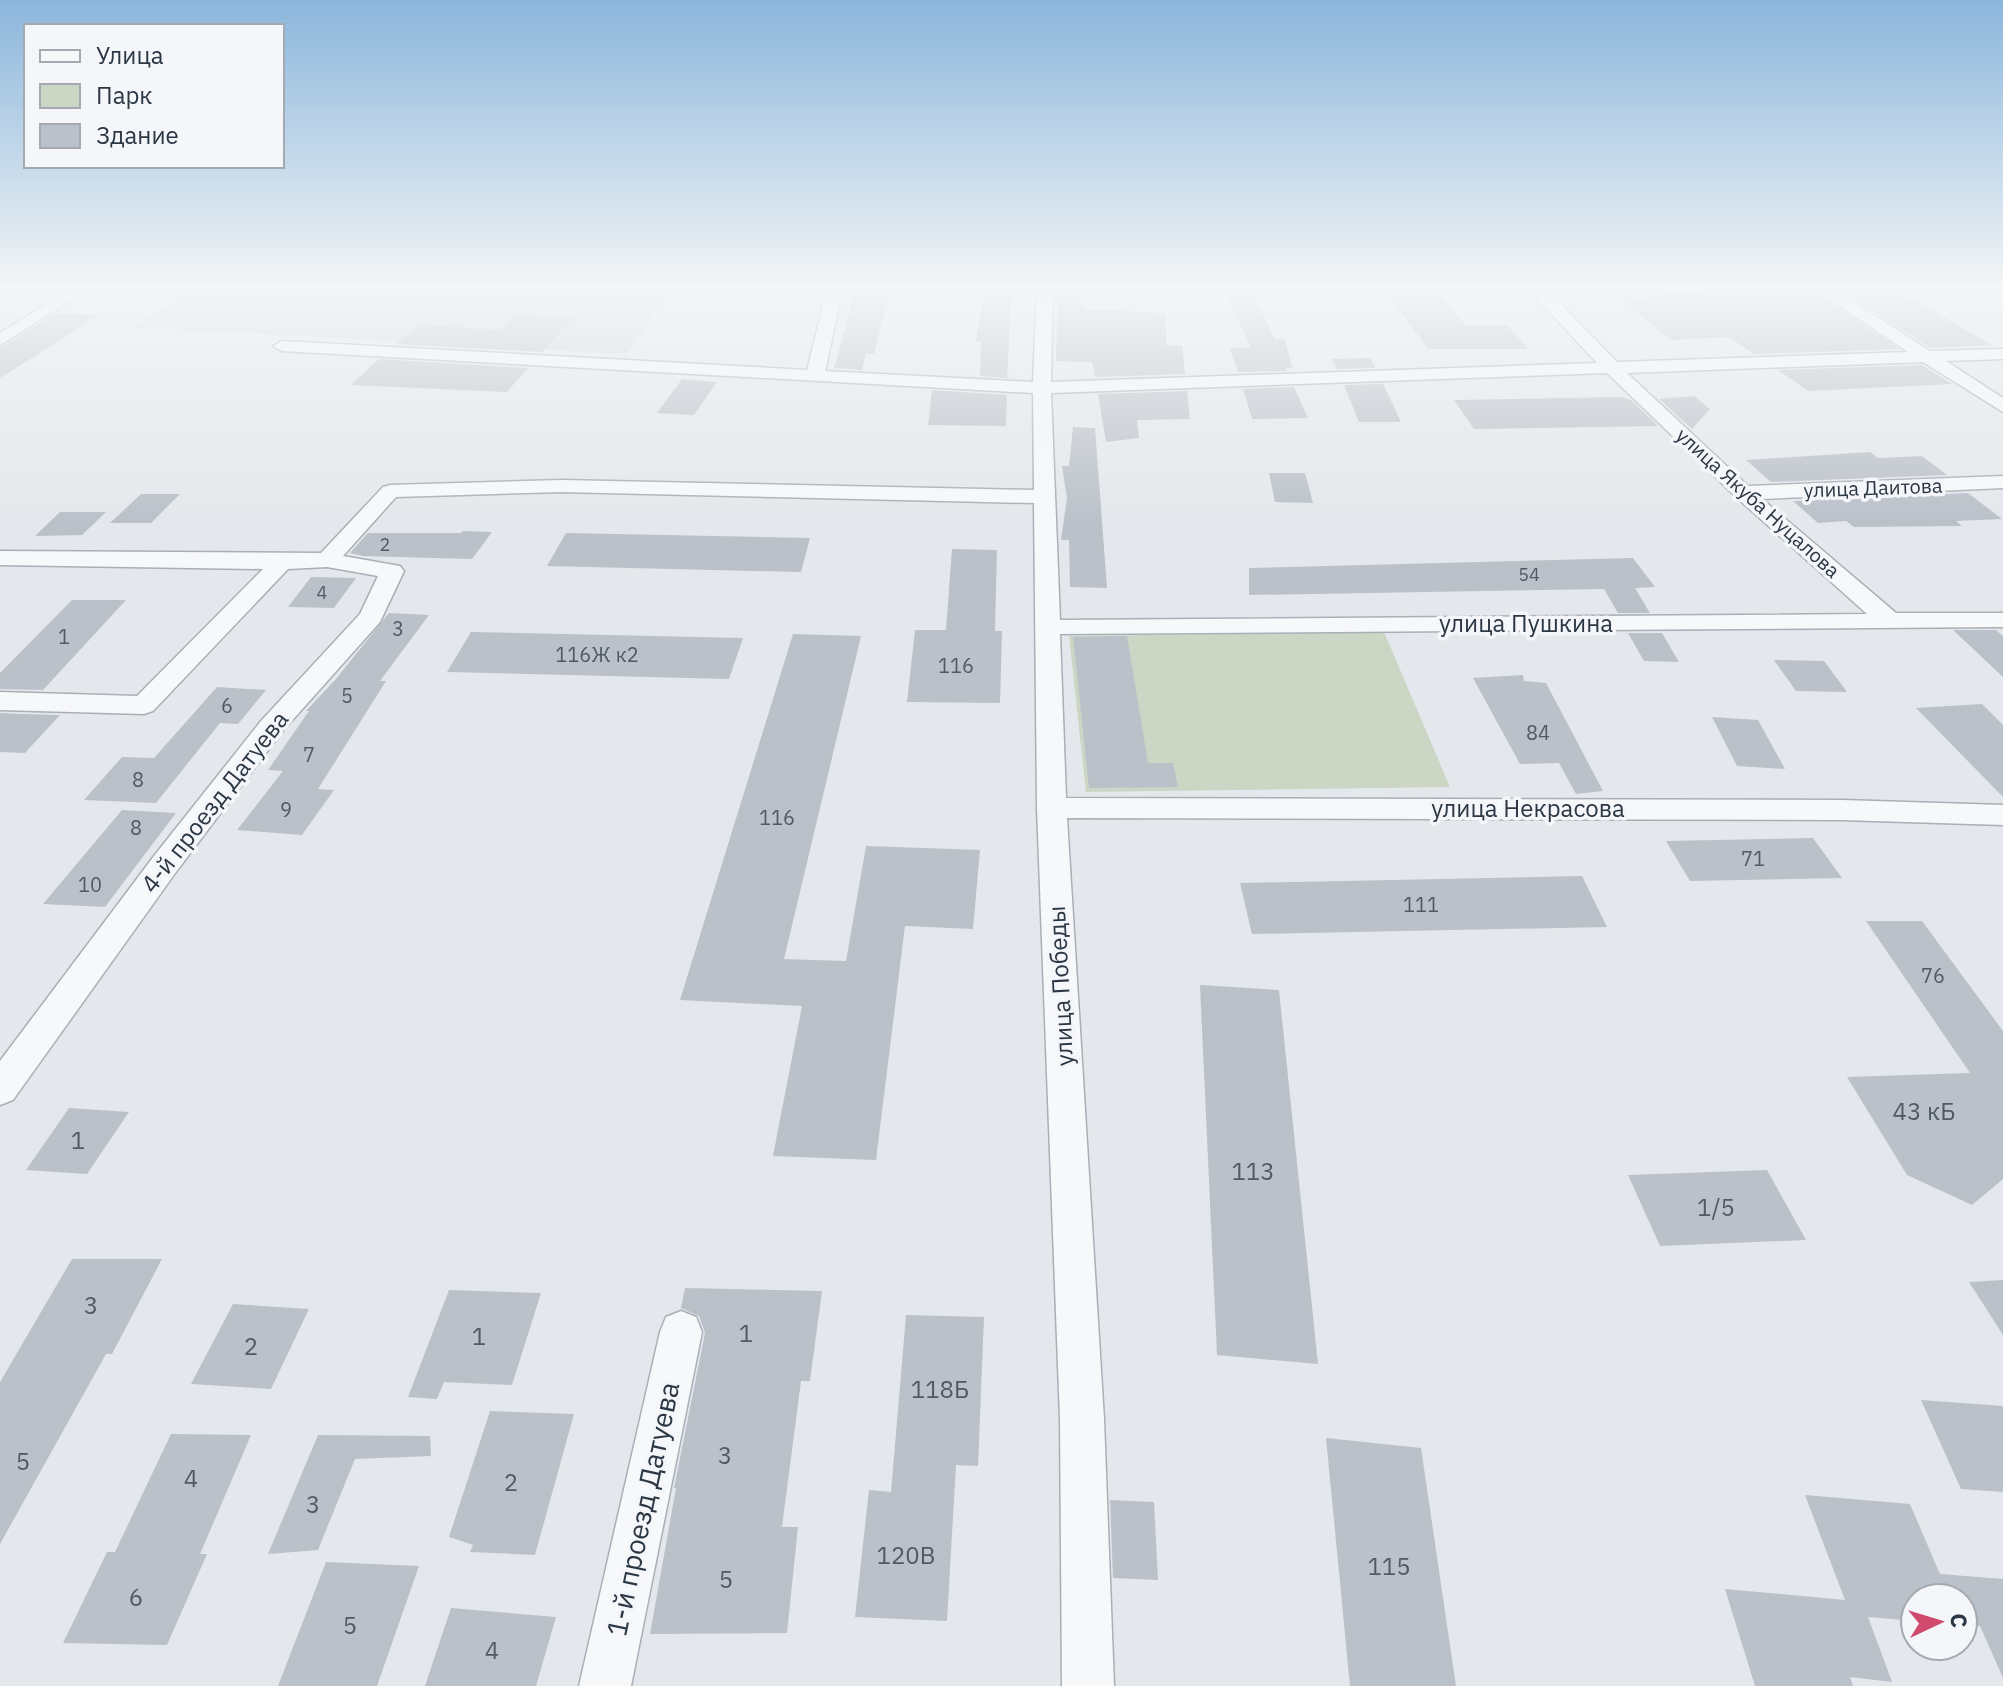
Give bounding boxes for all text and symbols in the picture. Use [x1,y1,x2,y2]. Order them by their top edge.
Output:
legend [24,24,284,168]
text: Улица [96,39,164,71]
text: Парк [96,79,153,111]
text: Здание [96,119,179,151]
street label: улица Якуба Нуцалова [1671,422,1846,584]
street label: улица Даитова [1803,472,1943,503]
house number: 2 [380,533,390,556]
house number: 54 [1518,563,1540,586]
house number: 4 [317,581,328,604]
street label: улица Пушкина [1439,607,1613,639]
house number: 3 [392,615,404,642]
house number: 1 [58,623,70,650]
house number: 116Ж к2 [555,641,639,668]
house number: 116 [938,652,974,679]
house number: 5 [341,682,353,709]
house number: 6 [221,692,233,719]
street label: 4-й проезд Датуева [133,704,295,899]
house number: 84 [1526,719,1550,746]
house number: 7 [303,741,315,768]
house number: 8 [132,766,144,793]
street label: улица Некрасова [1431,792,1625,824]
house number: 9 [280,796,292,823]
house number: 116 [759,804,795,831]
house number: 8 [130,814,142,841]
house number: 71 [1741,845,1765,872]
house number: 10 [78,871,102,898]
house number: 111 [1403,891,1439,918]
street label: улица Победы [1040,905,1080,1067]
house number: 76 [1921,962,1945,989]
house number: 43 кБ [1893,1095,1955,1127]
house number: 1 [71,1124,85,1156]
house number: 113 [1231,1155,1275,1187]
house number: 1/5 [1697,1191,1735,1223]
house number: 3 [84,1289,98,1321]
house number: 1 [739,1317,753,1349]
house number: 1 [472,1320,486,1352]
house number: 2 [244,1330,258,1362]
house number: 118Б [911,1373,969,1405]
street label: 1-й проезд Датуева [597,1378,688,1639]
house number: 3 [718,1439,732,1471]
house number: 5 [16,1445,30,1477]
house number: 4 [184,1462,198,1494]
house number: 2 [504,1466,518,1498]
house number: 3 [306,1488,320,1520]
house number: 120В [877,1539,935,1571]
house number: 115 [1367,1550,1411,1582]
house number: 5 [719,1563,733,1595]
house number: 6 [129,1581,143,1613]
north arrow [1899,1582,1979,1662]
house number: 5 [343,1609,357,1641]
text: С [1944,1612,1974,1629]
house number: 4 [485,1634,499,1666]

